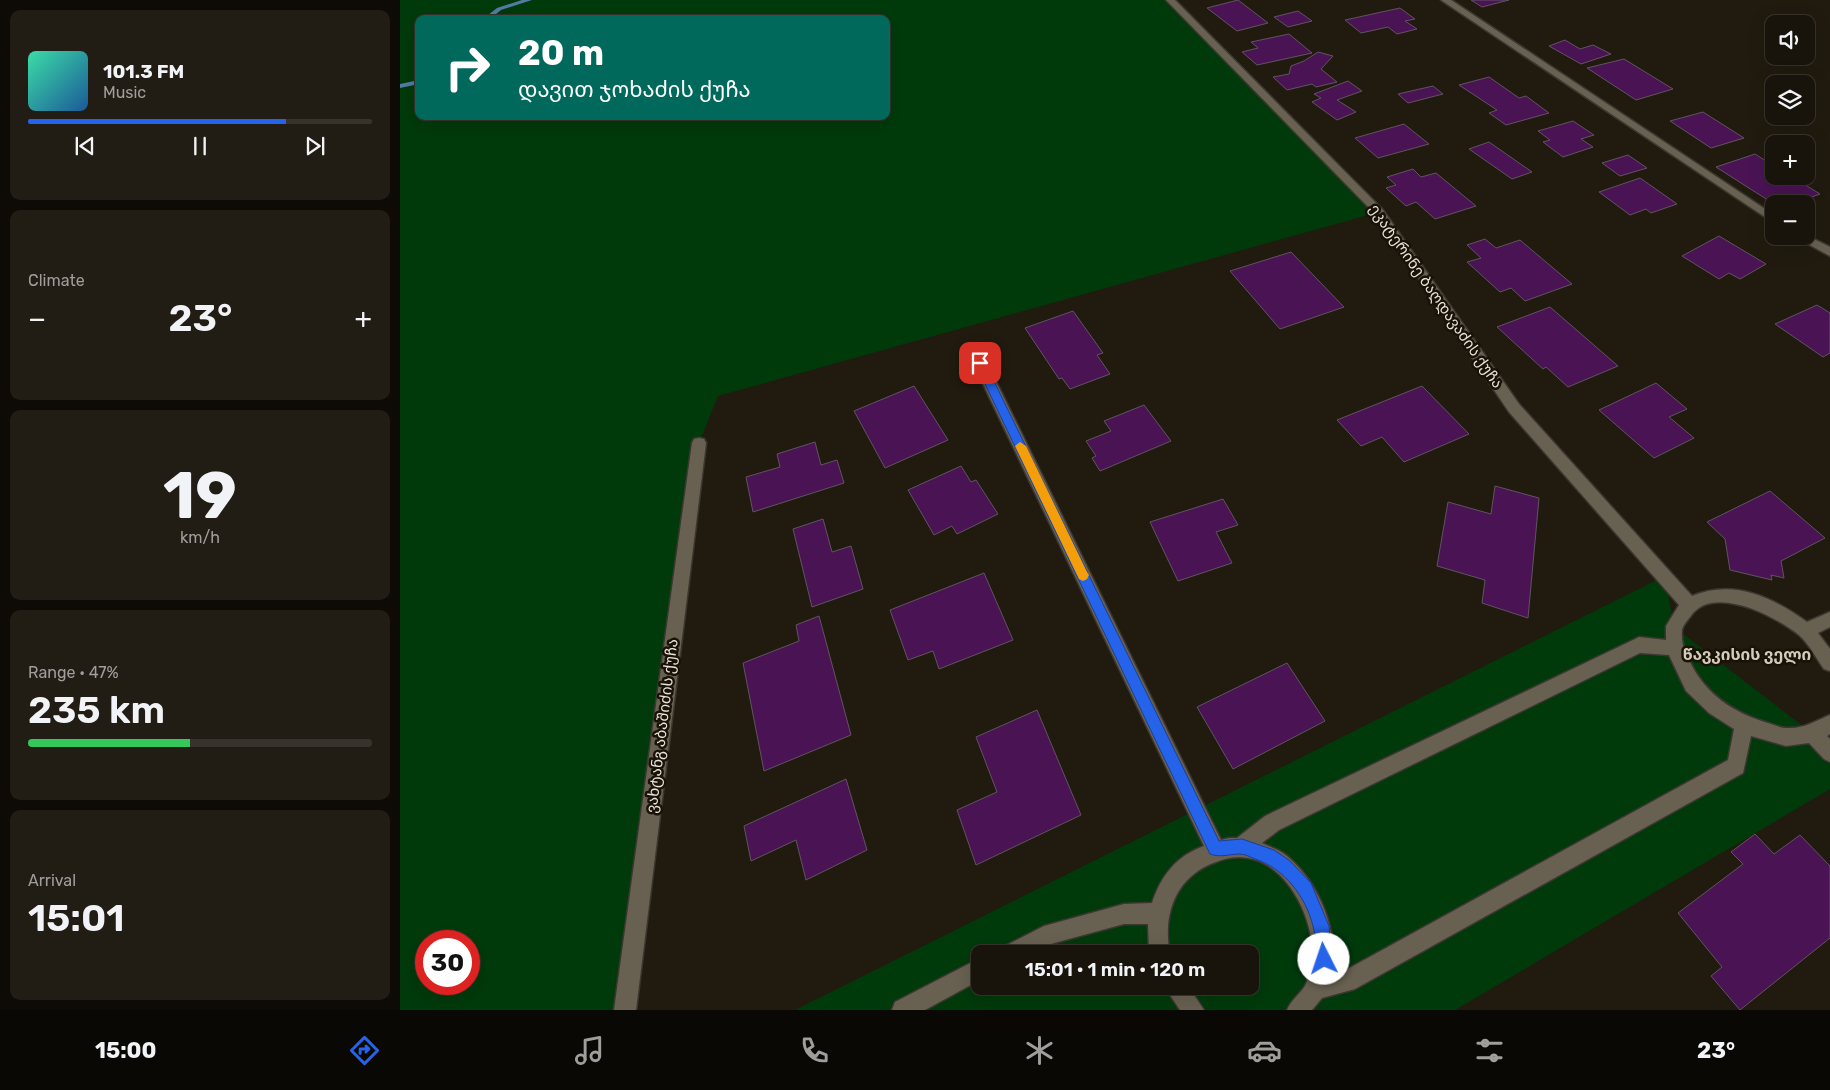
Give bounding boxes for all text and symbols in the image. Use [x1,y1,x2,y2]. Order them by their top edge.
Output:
map controls [1765,15,1815,245]
button: sound [1765,15,1815,65]
text: 20 m [518,32,604,74]
icon: right [435,35,500,100]
text: 101.3 FM [103,60,184,83]
button: layers [1765,75,1815,125]
text: დავით ჯოხაძის ქუჩა [518,76,751,103]
text: Music [103,83,146,102]
icon: previous [71,132,99,160]
icon: pause [186,132,214,160]
icon: next [301,132,329,160]
button: + [1765,135,1815,185]
button: − [1765,195,1815,245]
street label: ეკატერინე ბაღდავაძის ქუჩა [1365,200,1507,392]
text: Climate [28,271,85,290]
text: 23° [168,295,232,341]
text: − [28,302,46,335]
text: + [355,302,372,335]
pin [959,342,1001,384]
icon: arrive [966,349,994,377]
text: 19 [163,457,237,534]
text: km/h [180,528,220,547]
street label: ვახტანგ აბაშიძის ქუჩა [642,638,682,814]
district label: წავკისის ველი [1683,645,1811,665]
text: Range · 47% [28,663,119,682]
text: 235 km [28,687,165,733]
text: Arrival [28,871,76,890]
text: 15:01 [28,895,125,941]
speed limit sign: 30 [415,930,480,995]
position arrow [1297,932,1349,984]
text: 15:01 · 1 min · 120 m [1025,958,1205,981]
icon: directions [347,1033,382,1068]
icon: music [572,1033,607,1068]
icon: phone [797,1033,832,1068]
icon: climate [1022,1033,1057,1068]
icon: car [1247,1033,1282,1068]
icon: filters [1472,1033,1507,1068]
text: 15:00 [95,1037,157,1064]
text: 23° [1697,1037,1735,1064]

